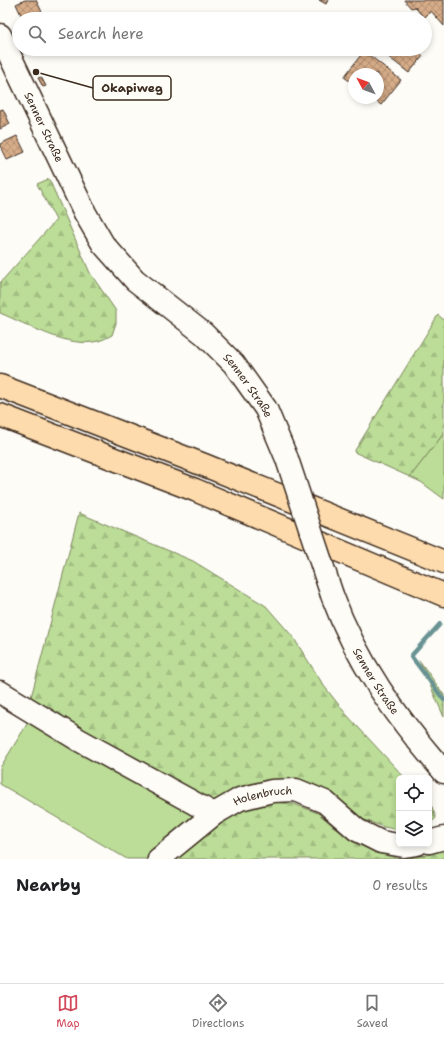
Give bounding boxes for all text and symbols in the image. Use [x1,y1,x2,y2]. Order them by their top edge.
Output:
search box [12,12,432,56]
icon: search [26,23,48,45]
text: Search here [58,24,144,44]
north arrow [348,68,384,104]
callout: Okapiweg [93,76,171,100]
text: Okapiweg [101,80,163,96]
street label: Senner Straße [20,90,67,165]
street label: Senner Straße [220,350,276,420]
street label: Senner Straße [349,646,402,718]
map controls [396,775,432,847]
button: locate [396,775,432,811]
street label: Holenbruch [230,783,293,810]
button: layers [396,811,432,847]
text: Nearby [16,874,81,896]
text: 0 results [372,877,428,894]
tab: Map [56,992,80,1031]
tab: Directions [192,992,244,1031]
tab: Saved [357,992,388,1031]

